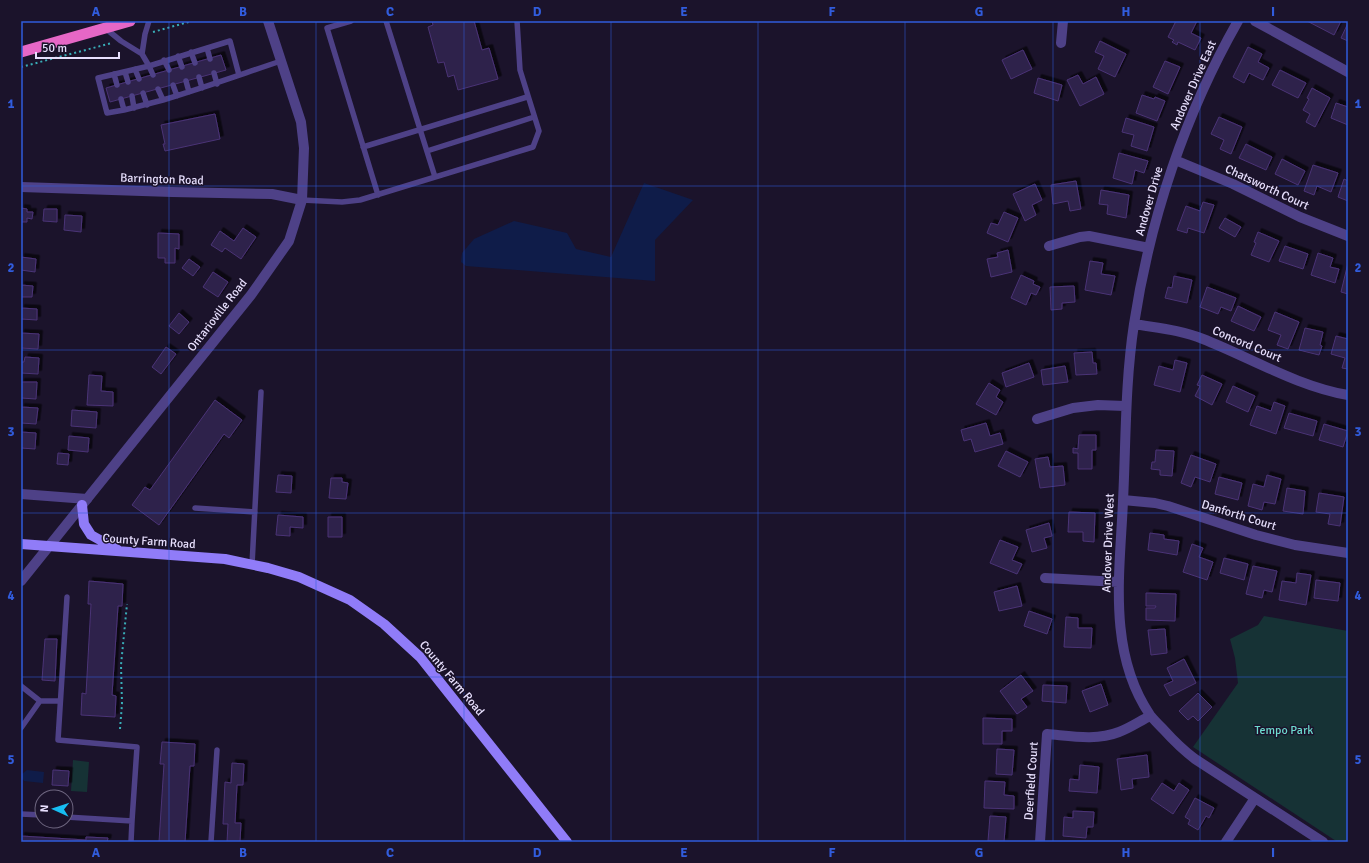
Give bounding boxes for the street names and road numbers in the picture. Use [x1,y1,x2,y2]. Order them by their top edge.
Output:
street label: Andover Drive East [1167,38,1220,132]
street label: Chatsworth Court [1222,161,1311,213]
street label: Andover Drive [1132,165,1167,238]
street label: Barrington Road [120,171,204,188]
street label: Ontarioville Road [184,276,251,355]
street label: Concord Court [1210,323,1284,366]
street label: Andover Drive West [1099,493,1118,593]
street label: Danforth Court [1200,497,1278,534]
street label: County Farm Road [102,531,196,552]
street label: County Farm Road [416,638,487,719]
street label: Deerfield Court [1021,741,1042,821]

